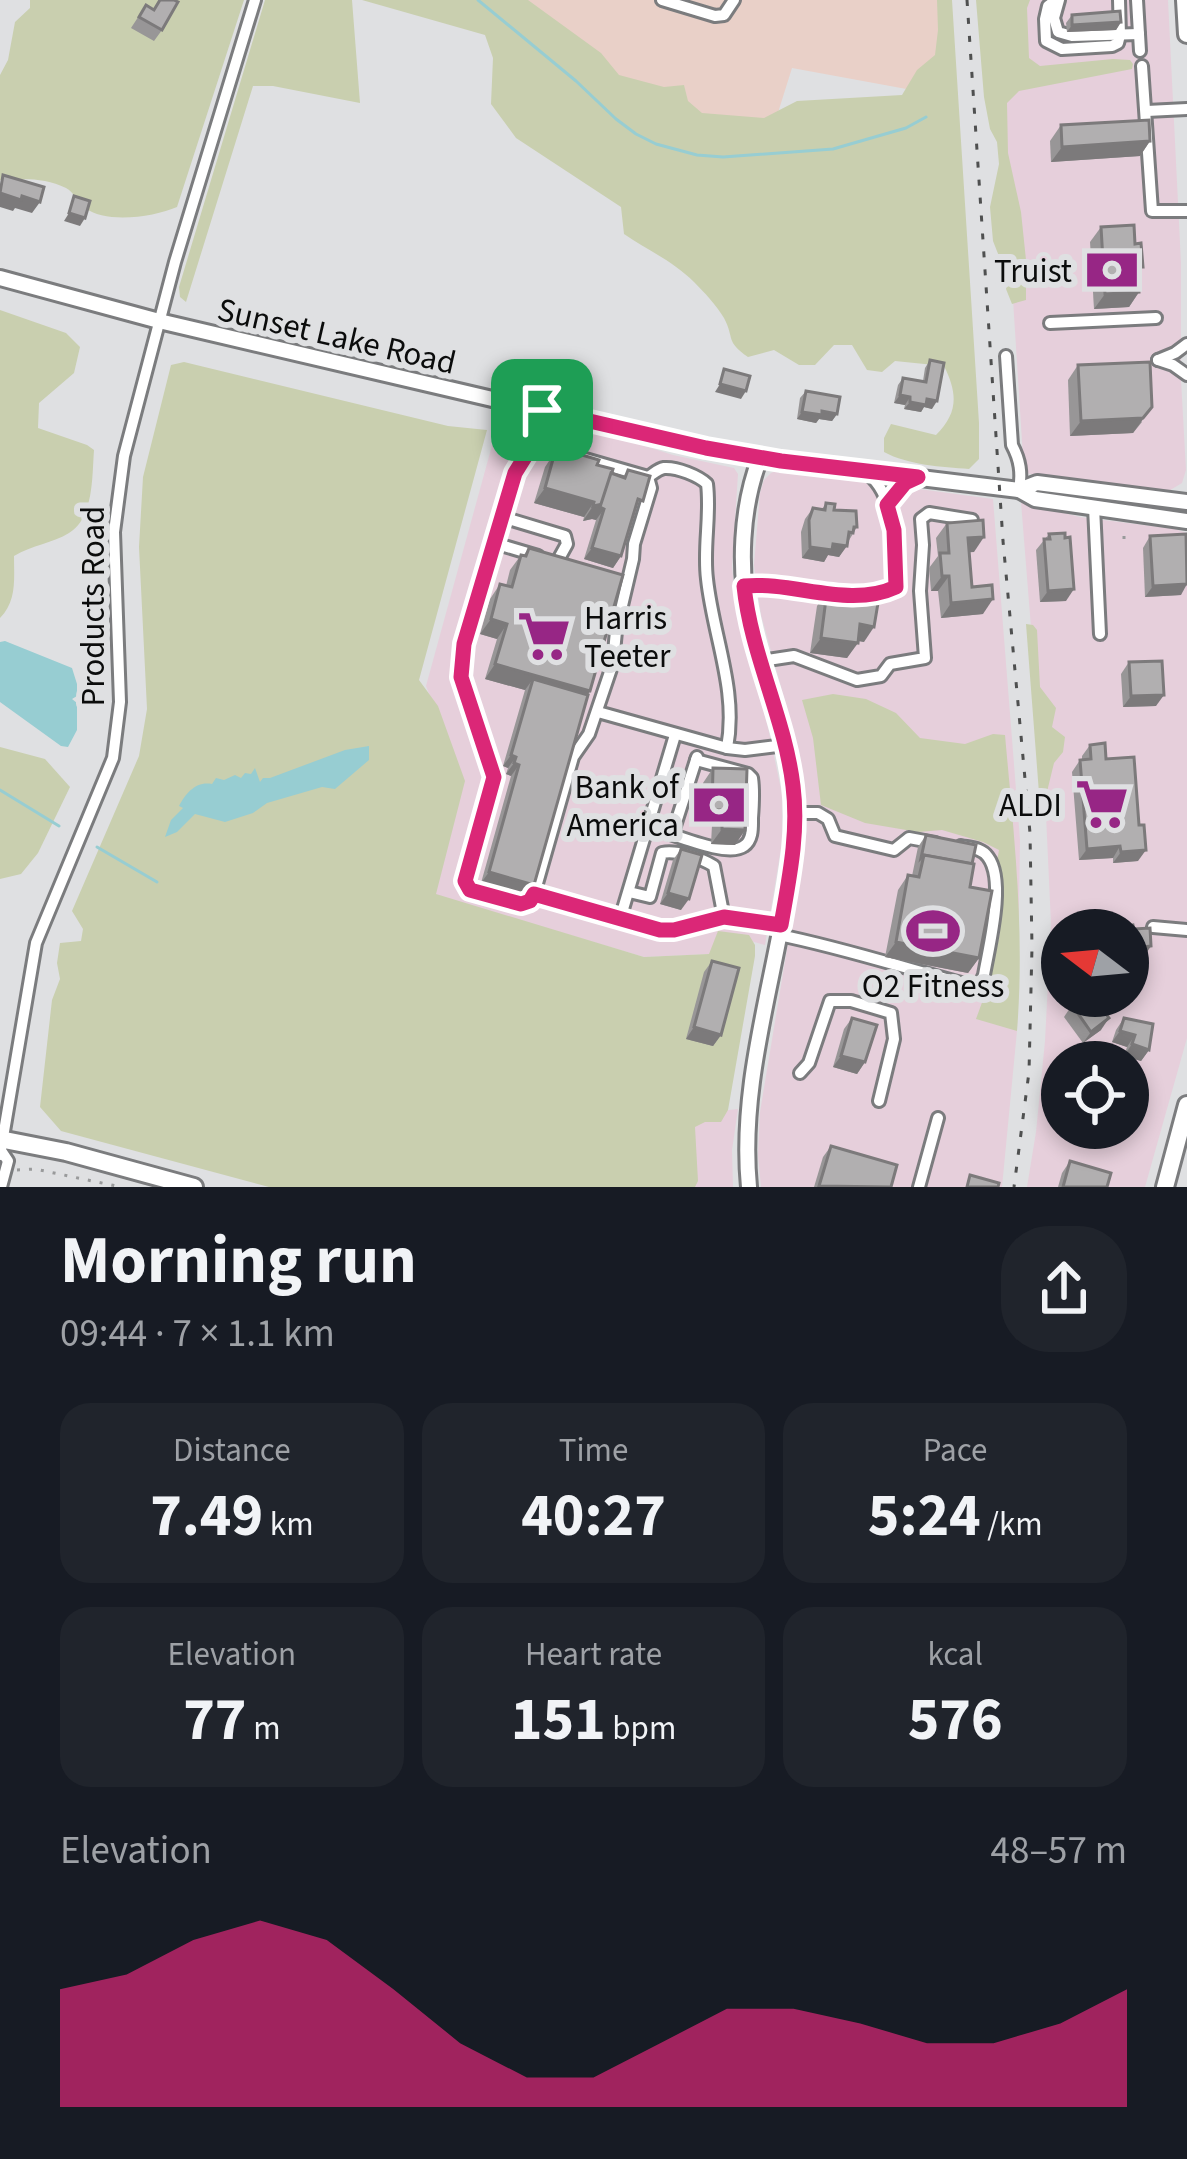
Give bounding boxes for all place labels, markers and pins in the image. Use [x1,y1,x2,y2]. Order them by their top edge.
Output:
bank icon: Truist [1083,241,1141,299]
place label: Truist [994,248,1072,295]
pin [491,359,593,461]
place label: Harris Teeter [584,595,671,680]
supermarket icon: Harris Teeter [515,607,573,665]
place label: Bank of America [566,764,680,849]
supermarket icon: ALDI [1073,775,1131,833]
bank icon: Bank of America [690,776,748,834]
place label: ALDI [999,782,1062,829]
sports icon: O2 Fitness [904,902,962,960]
place label: O2 Fitness [862,963,1004,1010]

